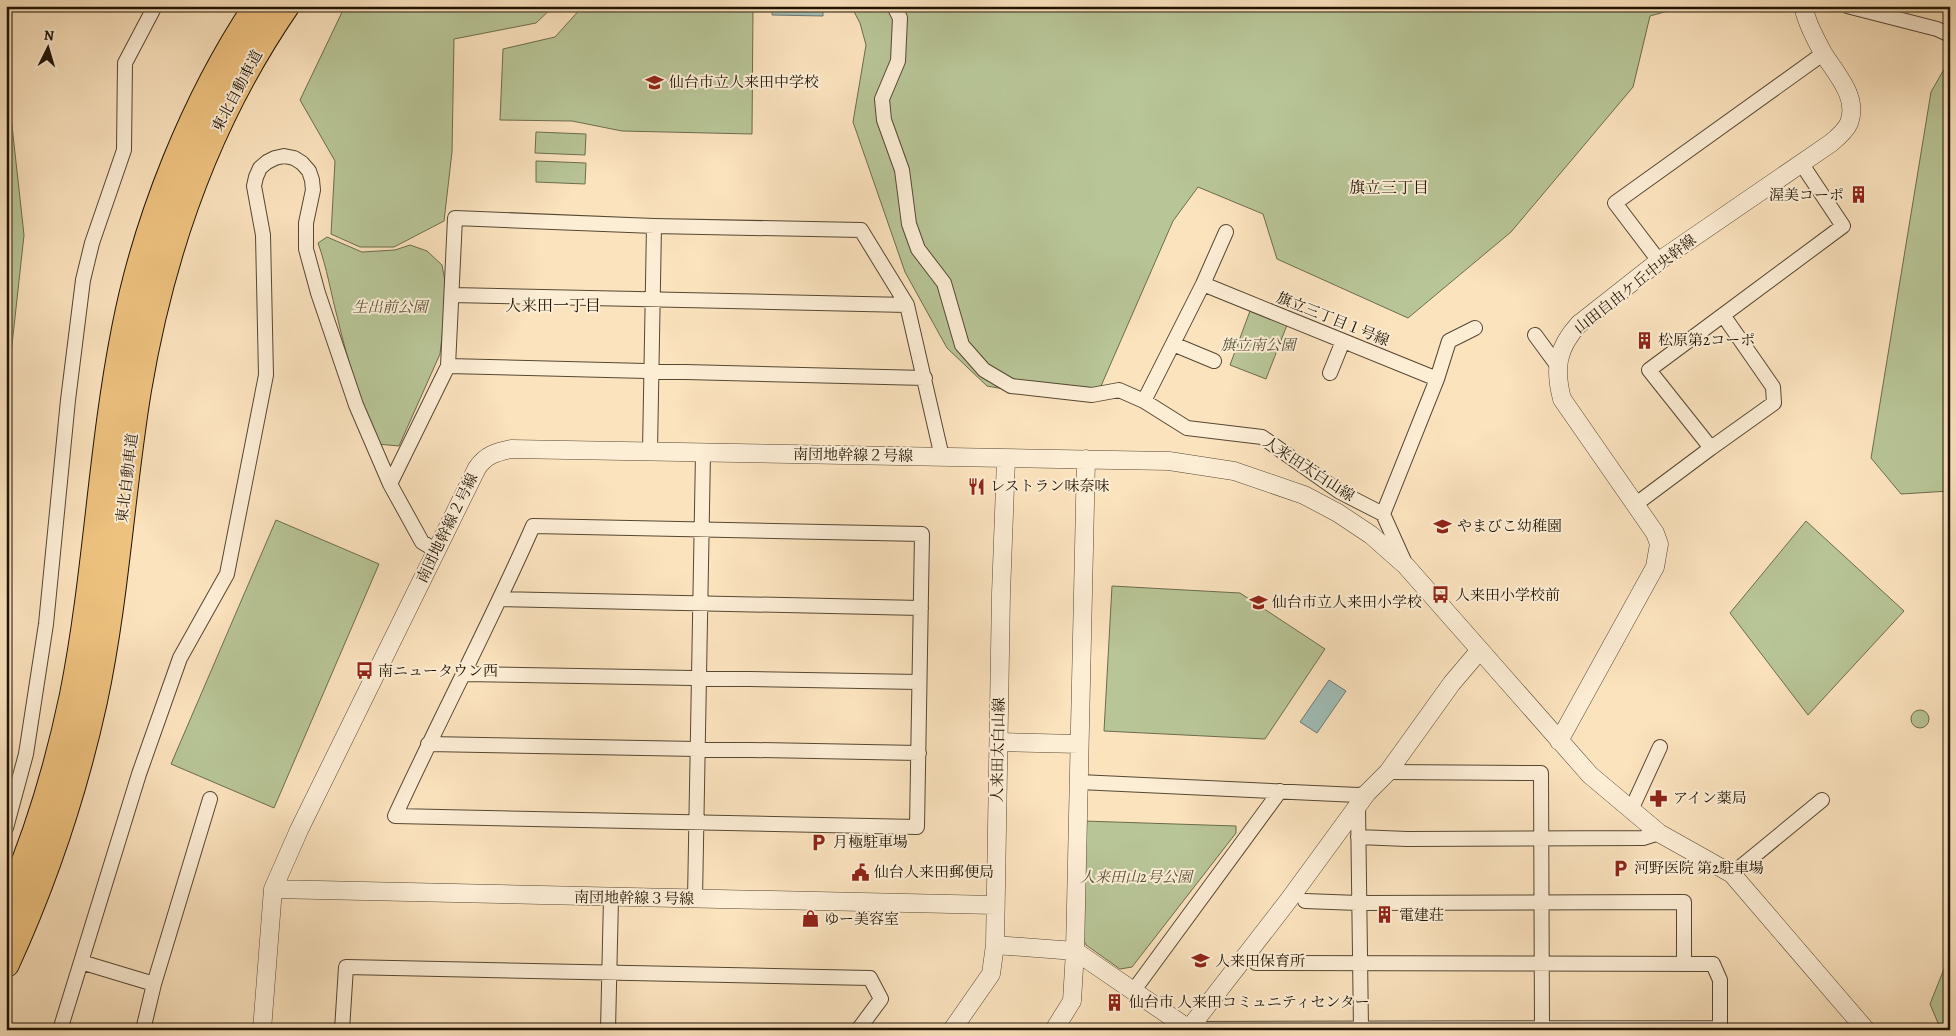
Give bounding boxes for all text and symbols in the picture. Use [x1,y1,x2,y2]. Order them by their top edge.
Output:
north arrow [22,22,72,72]
text: N [43,26,55,45]
street label: 東北自動車道 [207,47,267,135]
school or university icon: 仙台市立人来田中学校 [645,72,665,92]
place label: 仙台市立人来田中学校 [669,72,819,92]
district label: 旗立三丁目 [1349,177,1429,199]
place label: 渥美コーポ [1769,185,1844,205]
building icon: 渥美コーポ [1848,185,1868,205]
street label: 山田自由ケ丘中央幹線 [1570,230,1700,338]
street label: 旗立三丁目１号線 [1274,287,1392,351]
district label: 人来田一丁目 [505,295,601,317]
park label: 生出前公園 [352,297,430,317]
building icon: 松原第2コーポ [1634,330,1654,350]
place label: 松原第2コーポ [1658,330,1755,350]
park label: 旗立南公園 [1220,335,1298,355]
street label: 東北自動車道 [112,432,142,524]
street label: 人来田太白山線 [1260,432,1358,506]
street label: 南団地幹線２号線 [793,444,913,466]
street label: 南団地幹線２号線 [412,470,482,586]
restaurant icon: レストラン味奈味 [966,476,986,496]
place label: レストラン味奈味 [990,476,1110,496]
school or university icon: やまびこ幼稚園 [1433,516,1453,536]
place label: やまびこ幼稚園 [1457,516,1562,536]
bus stop icon: 人来田小学校前 [1431,585,1451,605]
place label: 人来田小学校前 [1455,585,1560,605]
school or university icon: 仙台市立人来田小学校 [1248,592,1268,612]
place label: 仙台市立人来田小学校 [1272,592,1422,612]
bus stop icon: 南ニュータウン西 [354,661,374,681]
place label: 南ニュータウン西 [378,661,498,681]
street label: 人来田太白山線 [987,697,1009,803]
pharmacy icon: アイン薬局 [1649,788,1669,808]
place label: アイン薬局 [1673,788,1747,808]
parking icon: 月極駐車場 [809,832,829,852]
place label: 月極駐車場 [833,832,908,852]
parking icon: 河野医院 第2駐車場 [1610,858,1630,878]
place label: 河野医院 第2駐車場 [1634,858,1764,878]
public building icon: 仙台人来田郵便局 [850,862,870,882]
place label: 仙台人来田郵便局 [874,862,994,882]
park label: 人来田山2号公園 [1080,867,1195,887]
street label: 南団地幹線３号線 [574,887,694,909]
building icon: 電建荘 [1375,905,1395,925]
place label: 電建荘 [1399,905,1444,925]
shop icon: ゆー美容室 [800,909,820,929]
place label: ゆー美容室 [824,909,899,929]
school or university icon: 人来田保育所 [1191,951,1211,971]
place label: 人来田保育所 [1215,951,1305,971]
building icon: 仙台市 人来田コミュニティセンター [1105,992,1125,1012]
place label: 仙台市 人来田コミュニティセンター [1129,992,1370,1012]

